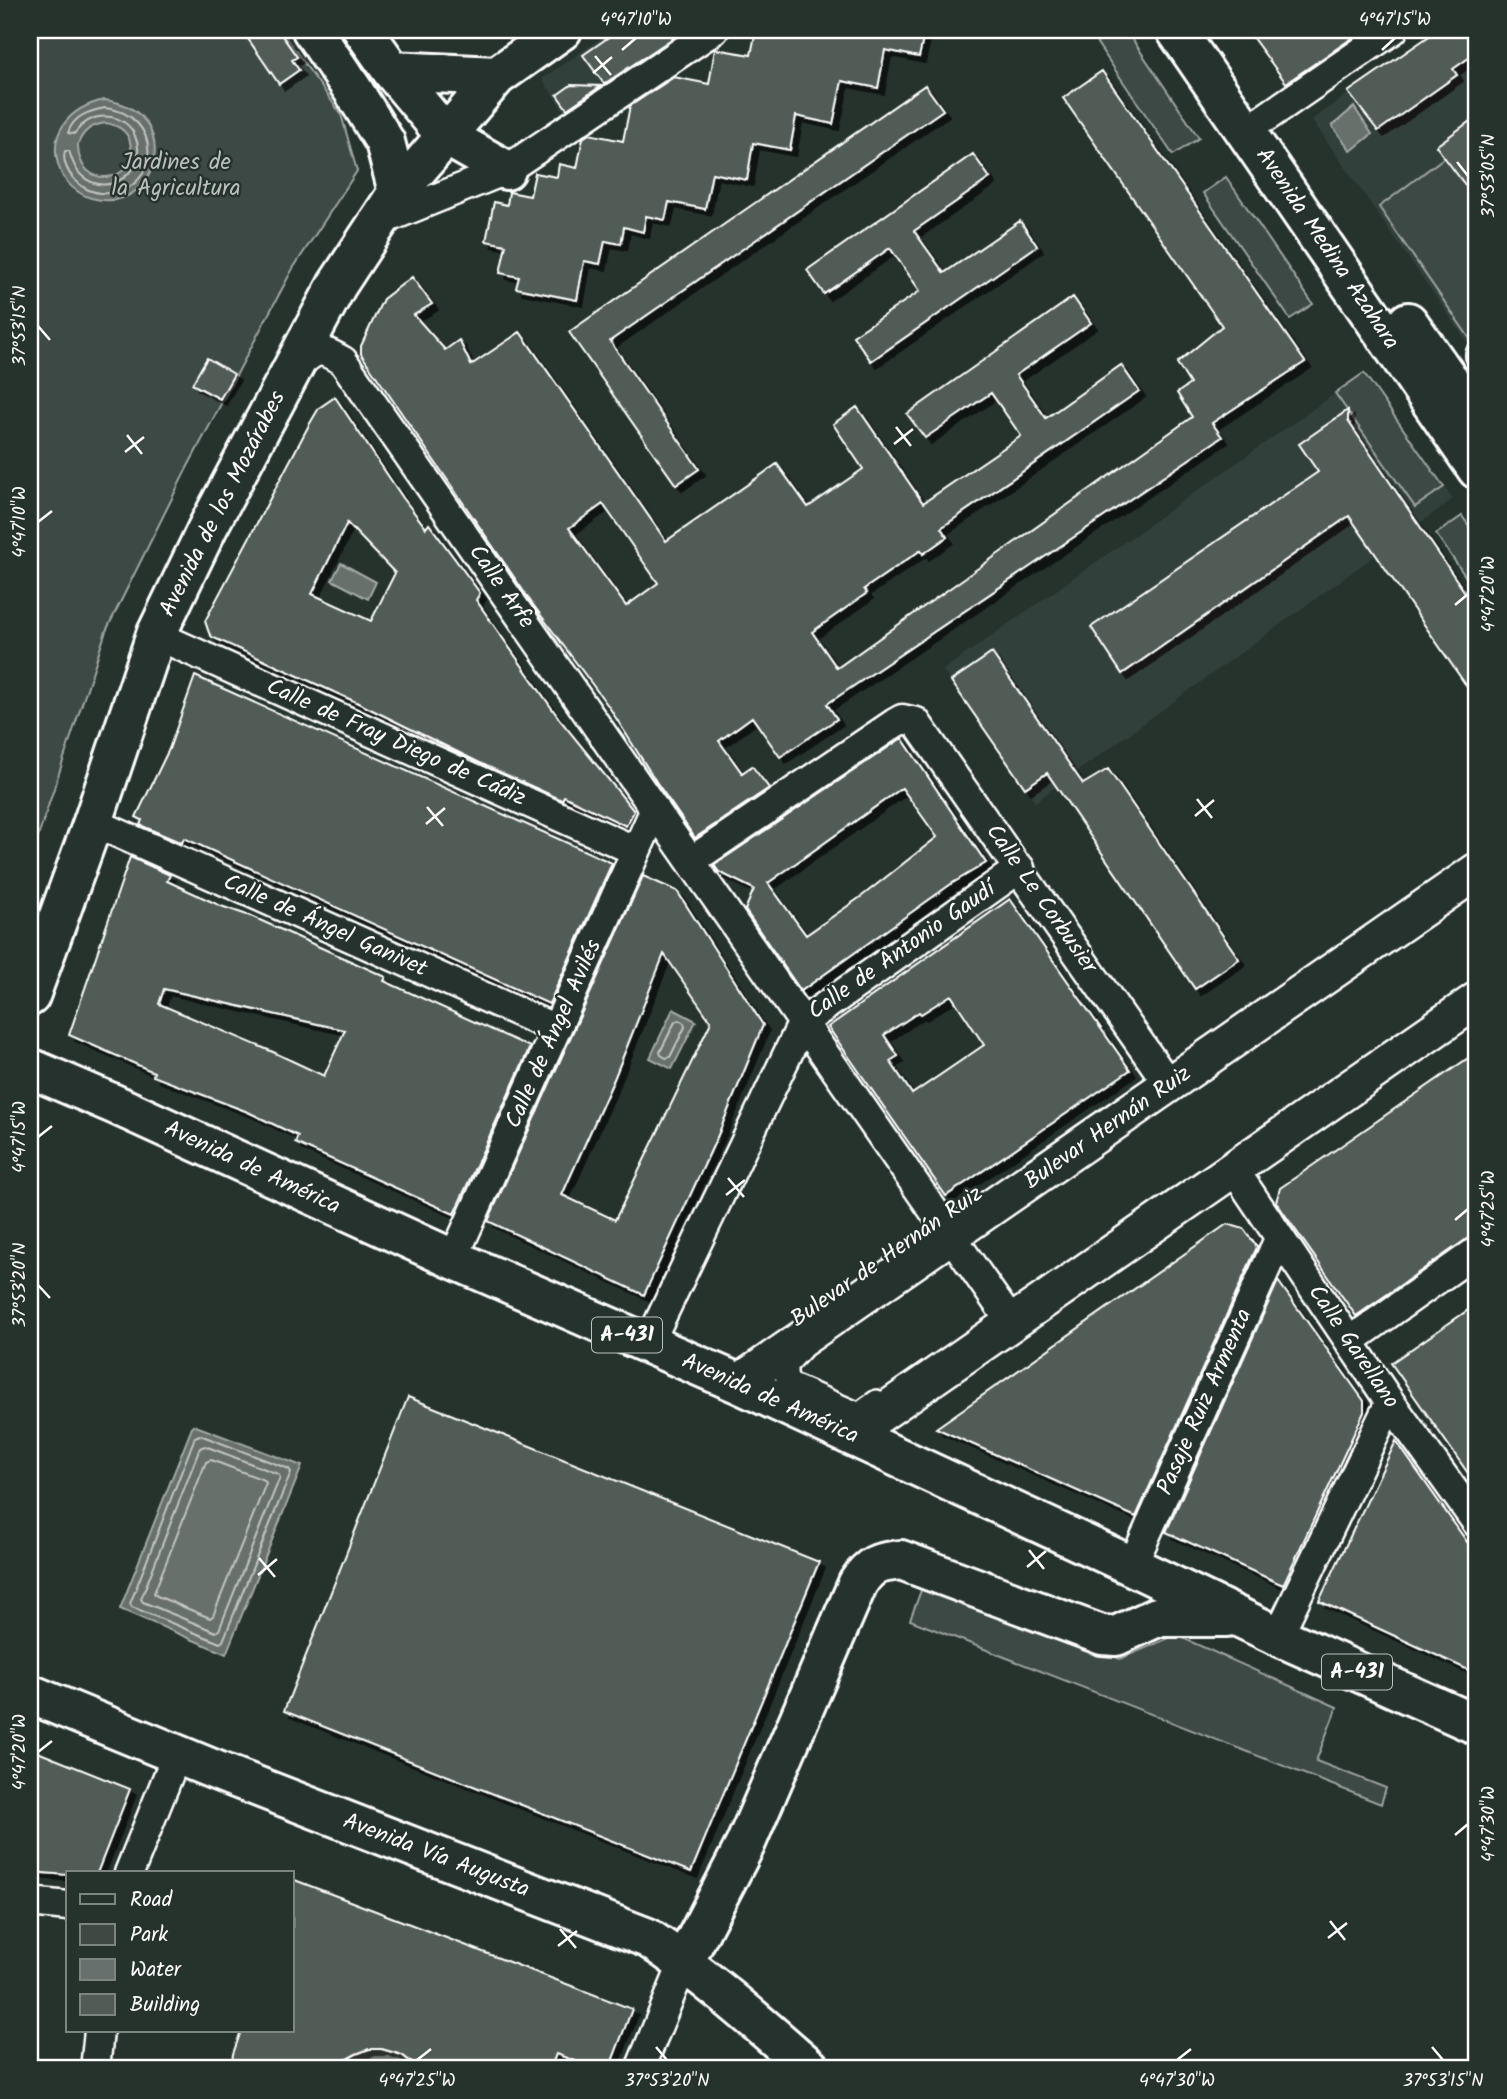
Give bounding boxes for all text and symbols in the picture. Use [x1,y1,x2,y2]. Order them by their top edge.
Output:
text: 4°47'10"W [600,6,672,35]
text: 4°47'15"W [1359,6,1431,35]
text: 37°53'05"N [1475,134,1504,218]
street label: Avenida Medina Azahara [1246,141,1408,357]
park label: Jardines de la Agricultura [112,145,240,207]
text: 37°53'15"N [6,286,35,366]
street label: Avenida de los Mozárabes [150,384,296,623]
text: 4°47'10"W [6,486,35,558]
street label: Calle Arfe [459,537,543,637]
text: 4°47'20"W [1475,556,1504,632]
street label: Calle de Fray Diego de Cádiz [260,669,532,817]
street label: Calle Le Corbusier [976,817,1107,982]
street label: Calle de Ángel Ganivet [217,865,434,988]
street label: Calle de Antonio Gaudí [801,870,1006,1029]
street label: Calle de Ángel Avilés [496,934,612,1134]
street label: Bulevar Hernán Ruiz [1017,1057,1199,1199]
text: 4°47'15"W [6,1101,35,1173]
street label: Avenida de América [158,1111,346,1225]
text: 4°47'25"W [1475,1170,1504,1248]
street label: Bulevar de Hernán Ruiz [783,1177,991,1337]
text: 37°53'20"N [6,1243,35,1327]
street label: Calle Garellano [1298,1278,1408,1416]
street label: Pasaje Ruiz Armenta [1148,1303,1262,1501]
road number: A-431 [592,1318,662,1352]
street label: Avenida de América [676,1344,864,1454]
road number: A-431 [1322,1654,1392,1690]
text: 4°47'20"W [6,1714,35,1790]
text: 4°47'30"W [1475,1786,1504,1862]
street label: Avenida Vía Augusta [337,1804,535,1908]
legend [66,1871,294,2032]
text: Road [130,1884,173,1917]
text: Park [130,1919,168,1952]
text: Water [130,1954,182,1987]
text: Building [130,1989,200,2022]
text: 4°47'25"W [378,2067,456,2096]
text: 37°53'20"N [625,2067,709,2096]
text: 4°47'30"W [1139,2067,1215,2096]
text: 37°53'15"N [1403,2067,1483,2096]

